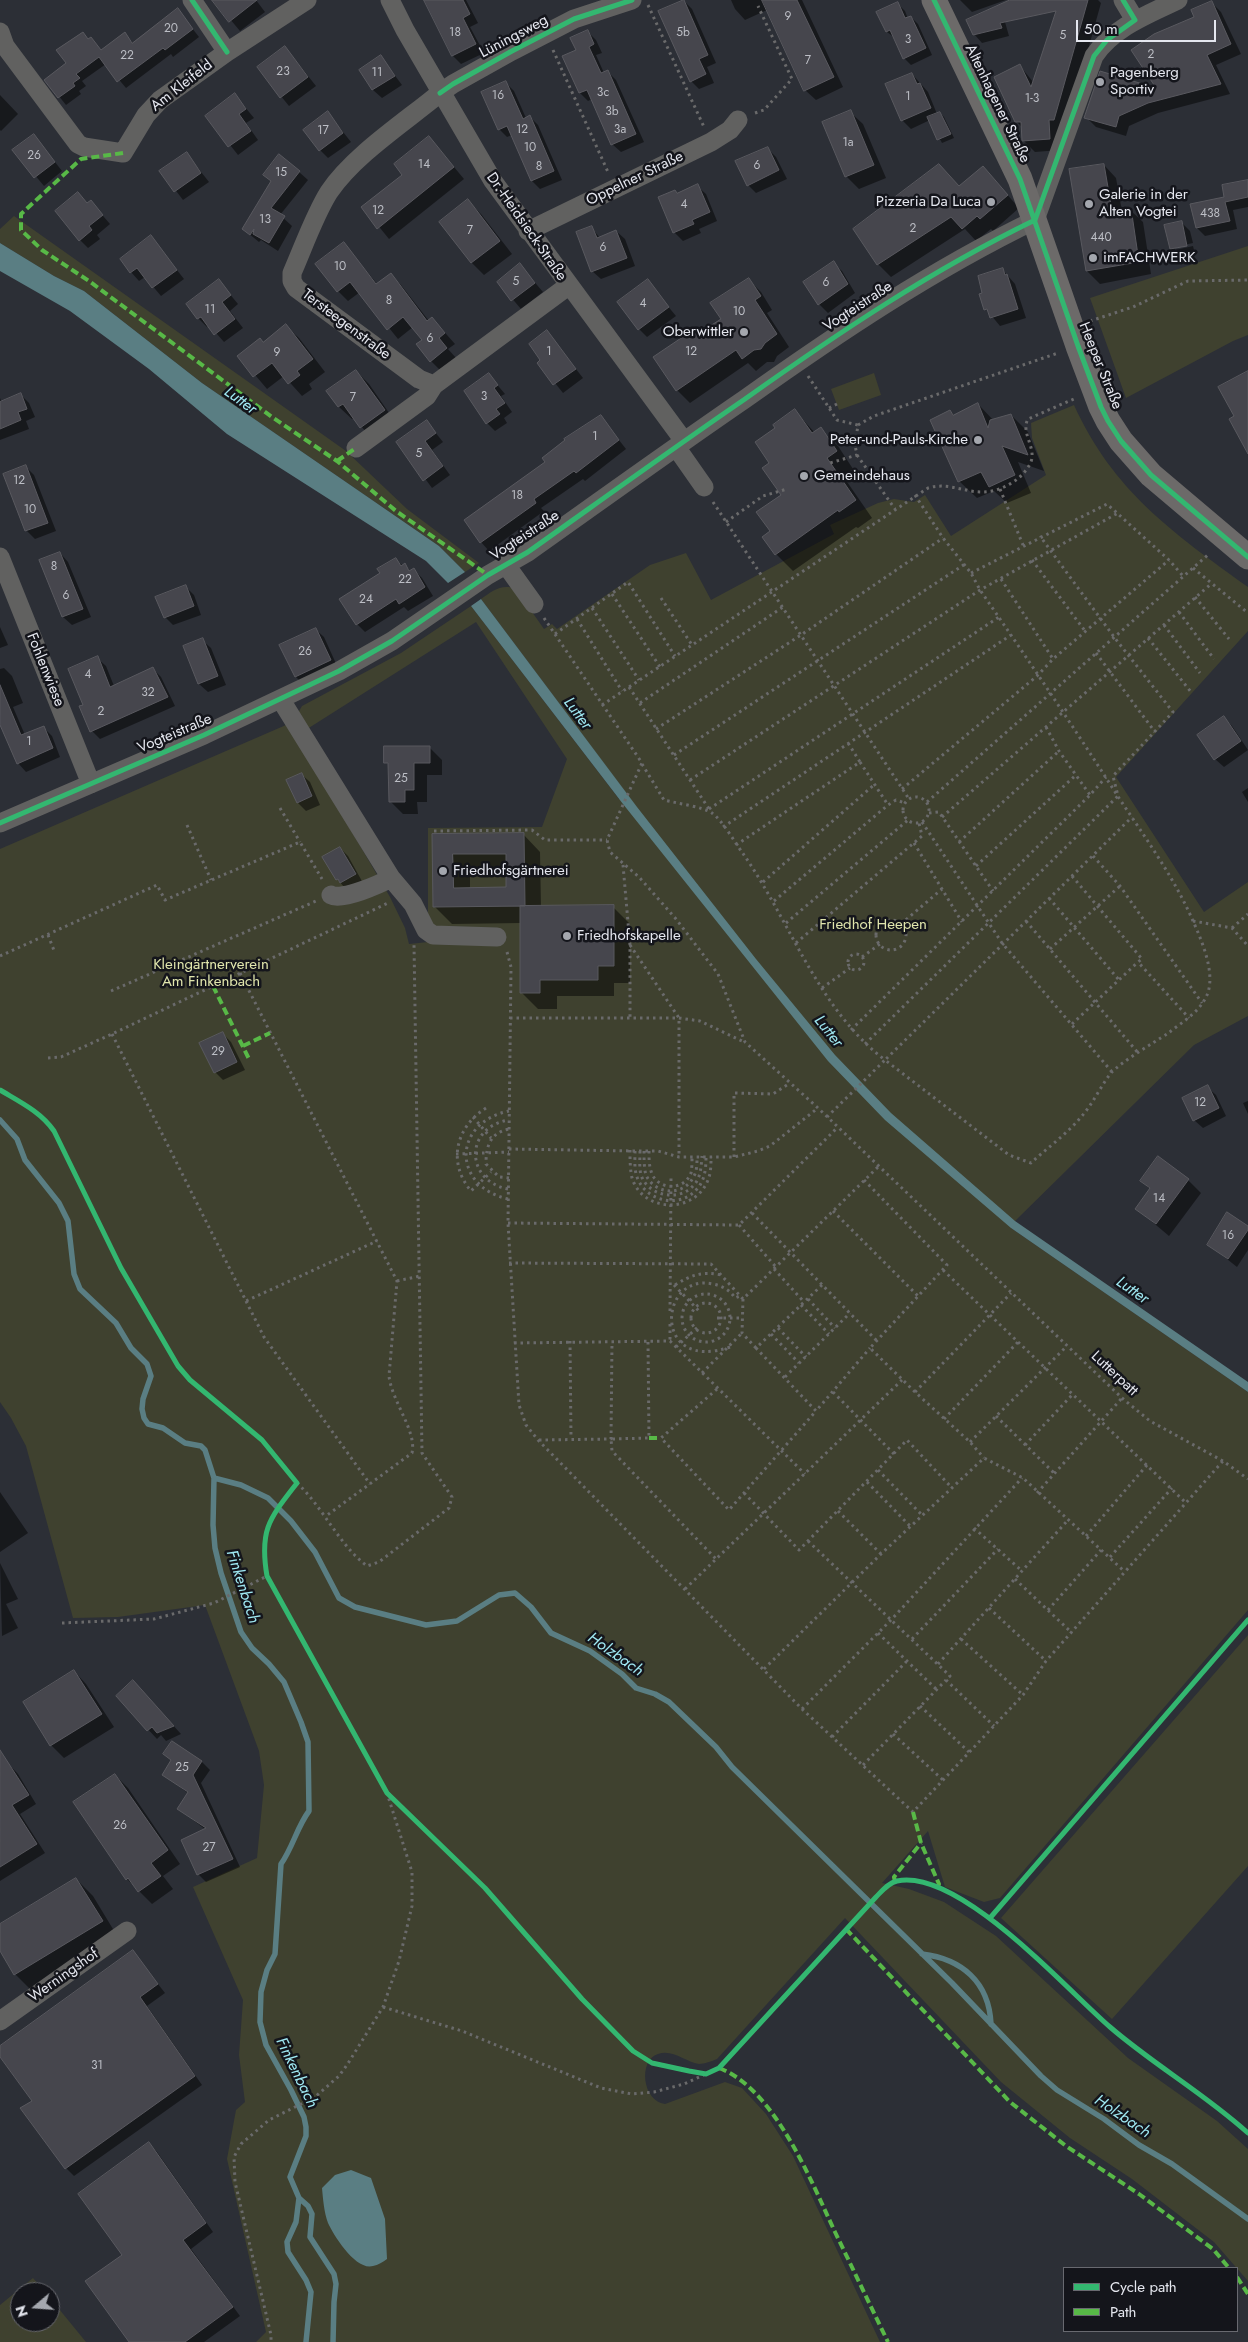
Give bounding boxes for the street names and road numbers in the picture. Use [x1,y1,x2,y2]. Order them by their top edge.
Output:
street label: Lüningsweg [477,11,551,63]
street label: Altenhagener Straße [961,42,1033,166]
street label: Am Kleifeld [147,56,217,116]
street label: Oppelner Straße [584,148,686,210]
street label: Dr.-Heidsieck-Straße [482,169,570,285]
street label: Vogteistraße [820,278,896,336]
street label: Tersteegenstraße [298,286,394,364]
street label: Heeper Straße [1074,320,1126,412]
street label: Vogteistraße [487,507,563,565]
street label: Fohlenwiese [22,631,68,709]
street label: Vogteistraße [135,710,215,758]
street label: Lutterpatt [1087,1348,1141,1400]
street label: Werningshof [26,1945,102,2007]

